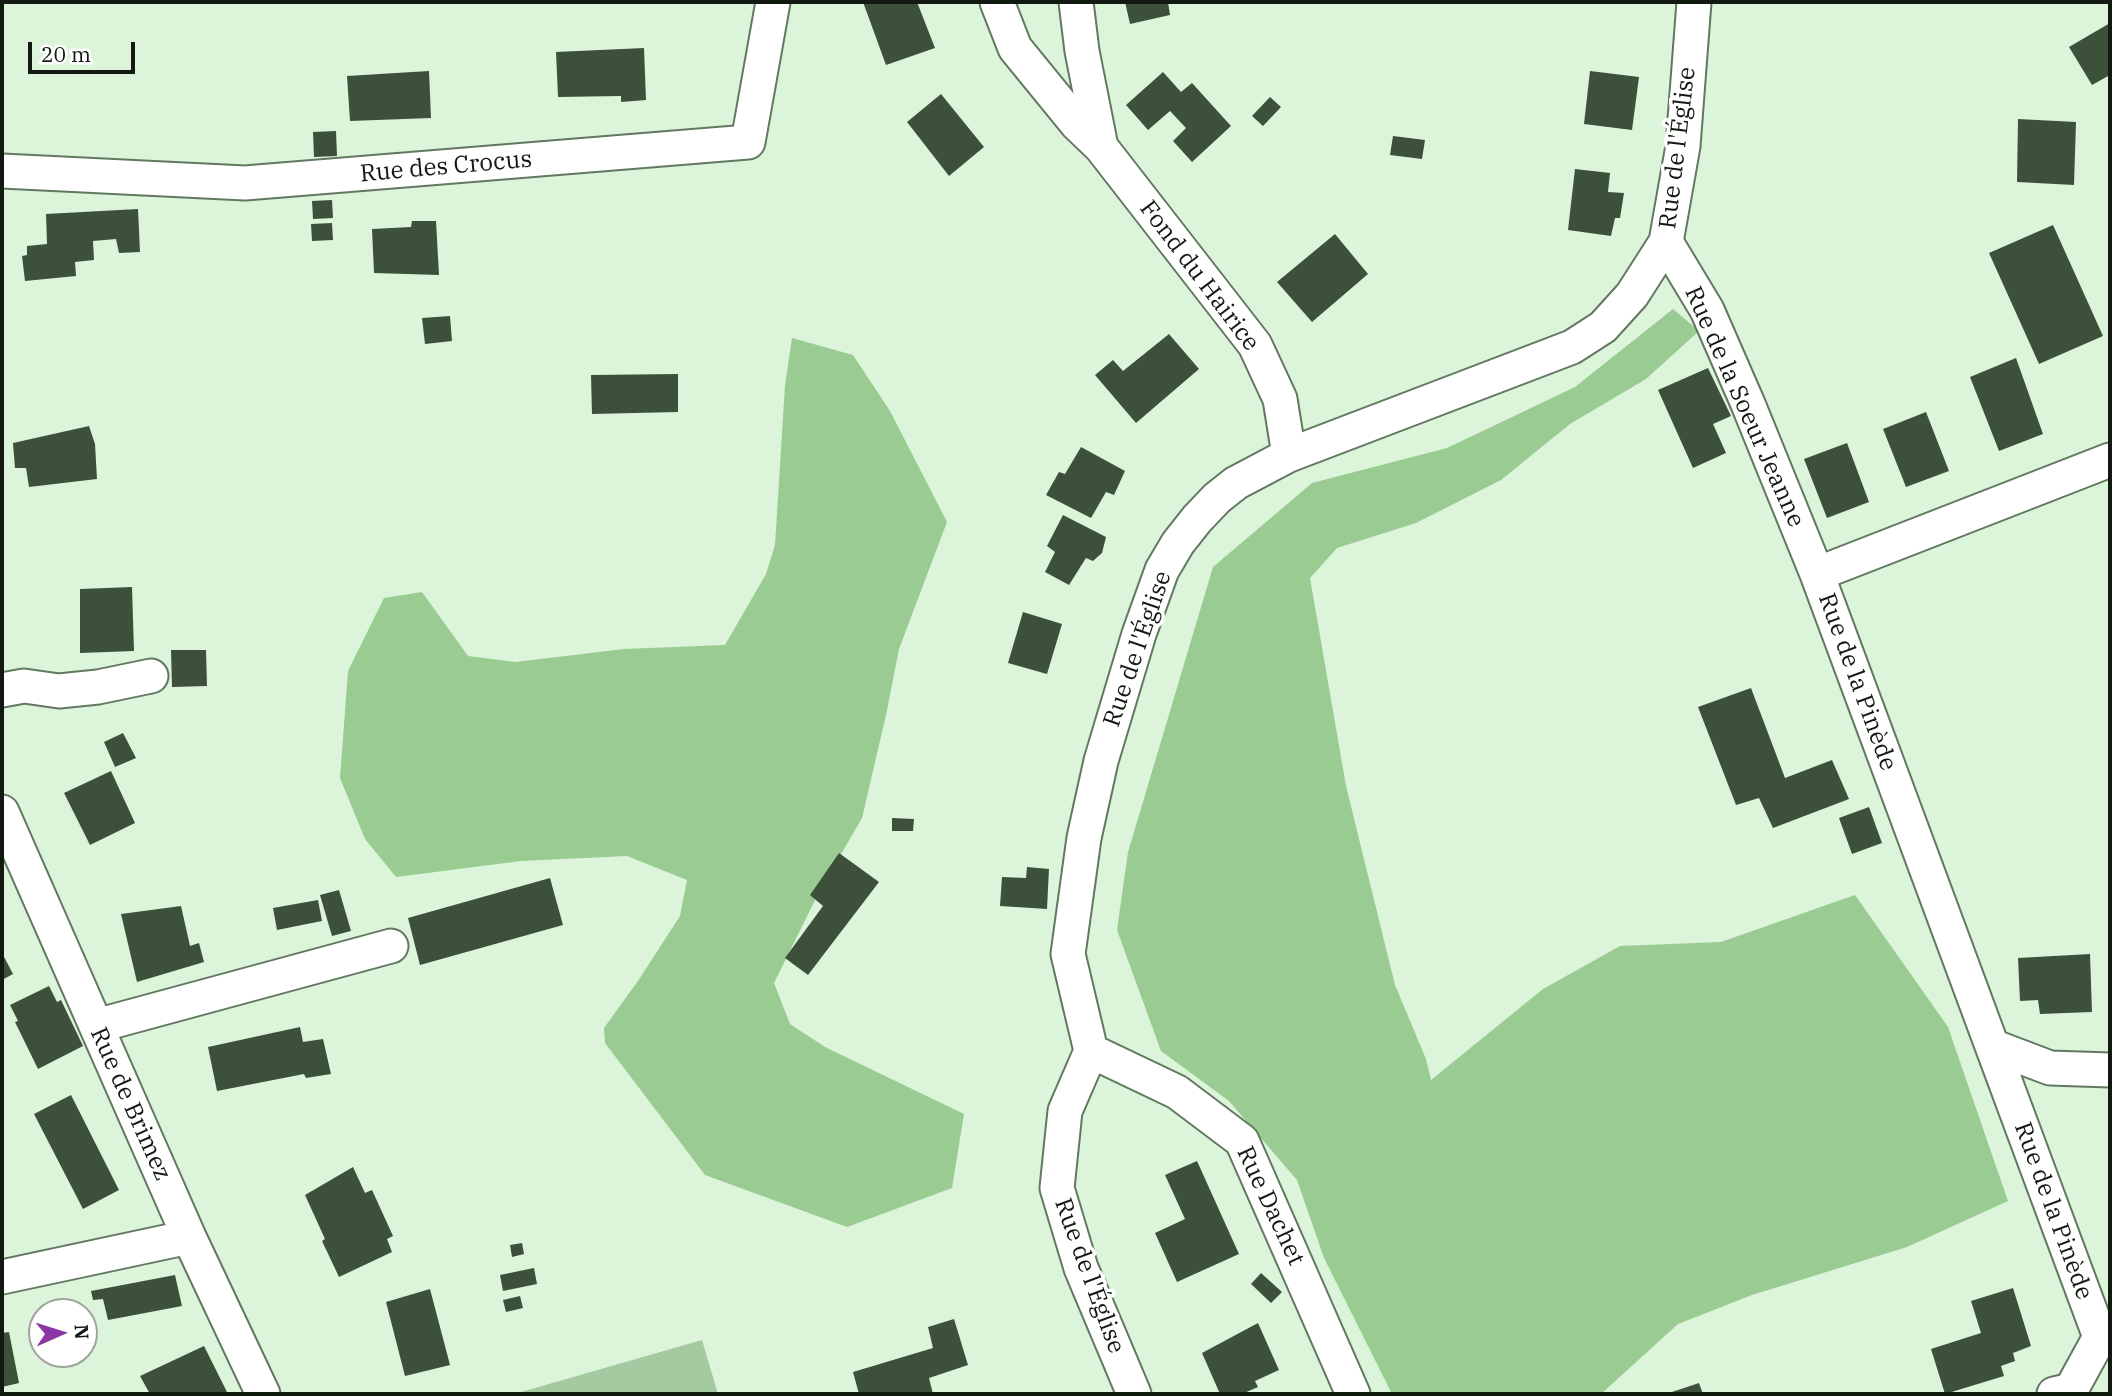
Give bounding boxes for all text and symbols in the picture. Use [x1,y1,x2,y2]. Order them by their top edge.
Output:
scale bar [32,28,138,72]
text: 20 m [41,40,91,68]
street label: Rue de l'Église [1654,65,1702,231]
street label: Rue des Crocus [359,145,533,189]
street label: Fond du Hairice [1133,195,1265,357]
street label: Rue de la Soeur Jeanne [1678,282,1810,532]
street label: Rue de l'Église [1098,567,1178,731]
street label: Rue de la Pinède [1812,589,1902,775]
street label: Rue de Brimez [83,1023,177,1185]
street label: Rue de la Pinède [2008,1118,2098,1304]
street label: Rue Dachet [1230,1142,1310,1270]
street label: Rue de l'Église [1048,1195,1130,1357]
north arrow [28,1298,98,1368]
text: N [70,1324,94,1340]

